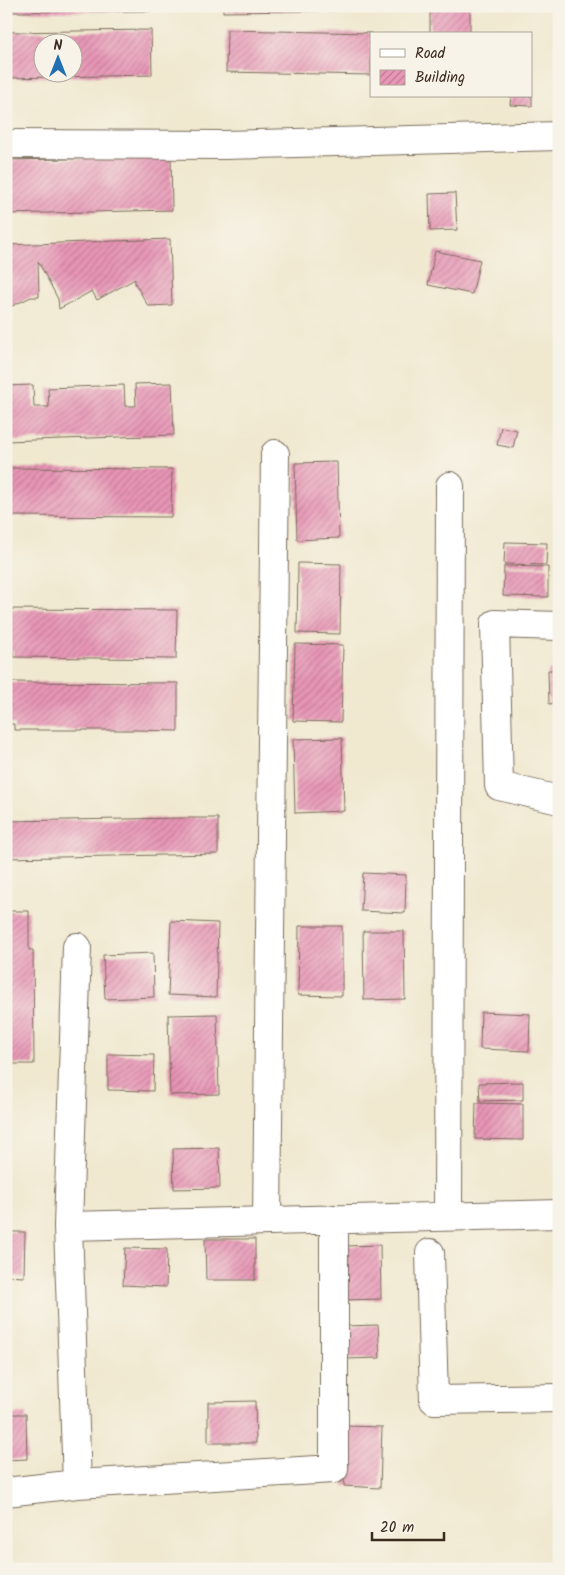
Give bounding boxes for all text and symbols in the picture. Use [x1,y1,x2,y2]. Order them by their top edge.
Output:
north arrow [32,32,82,82]
legend [370,32,532,98]
text: N [54,35,63,57]
text: Road [415,42,446,66]
text: Building [415,66,465,90]
scale bar [372,1510,445,1542]
text: 20 m [380,1516,414,1540]

